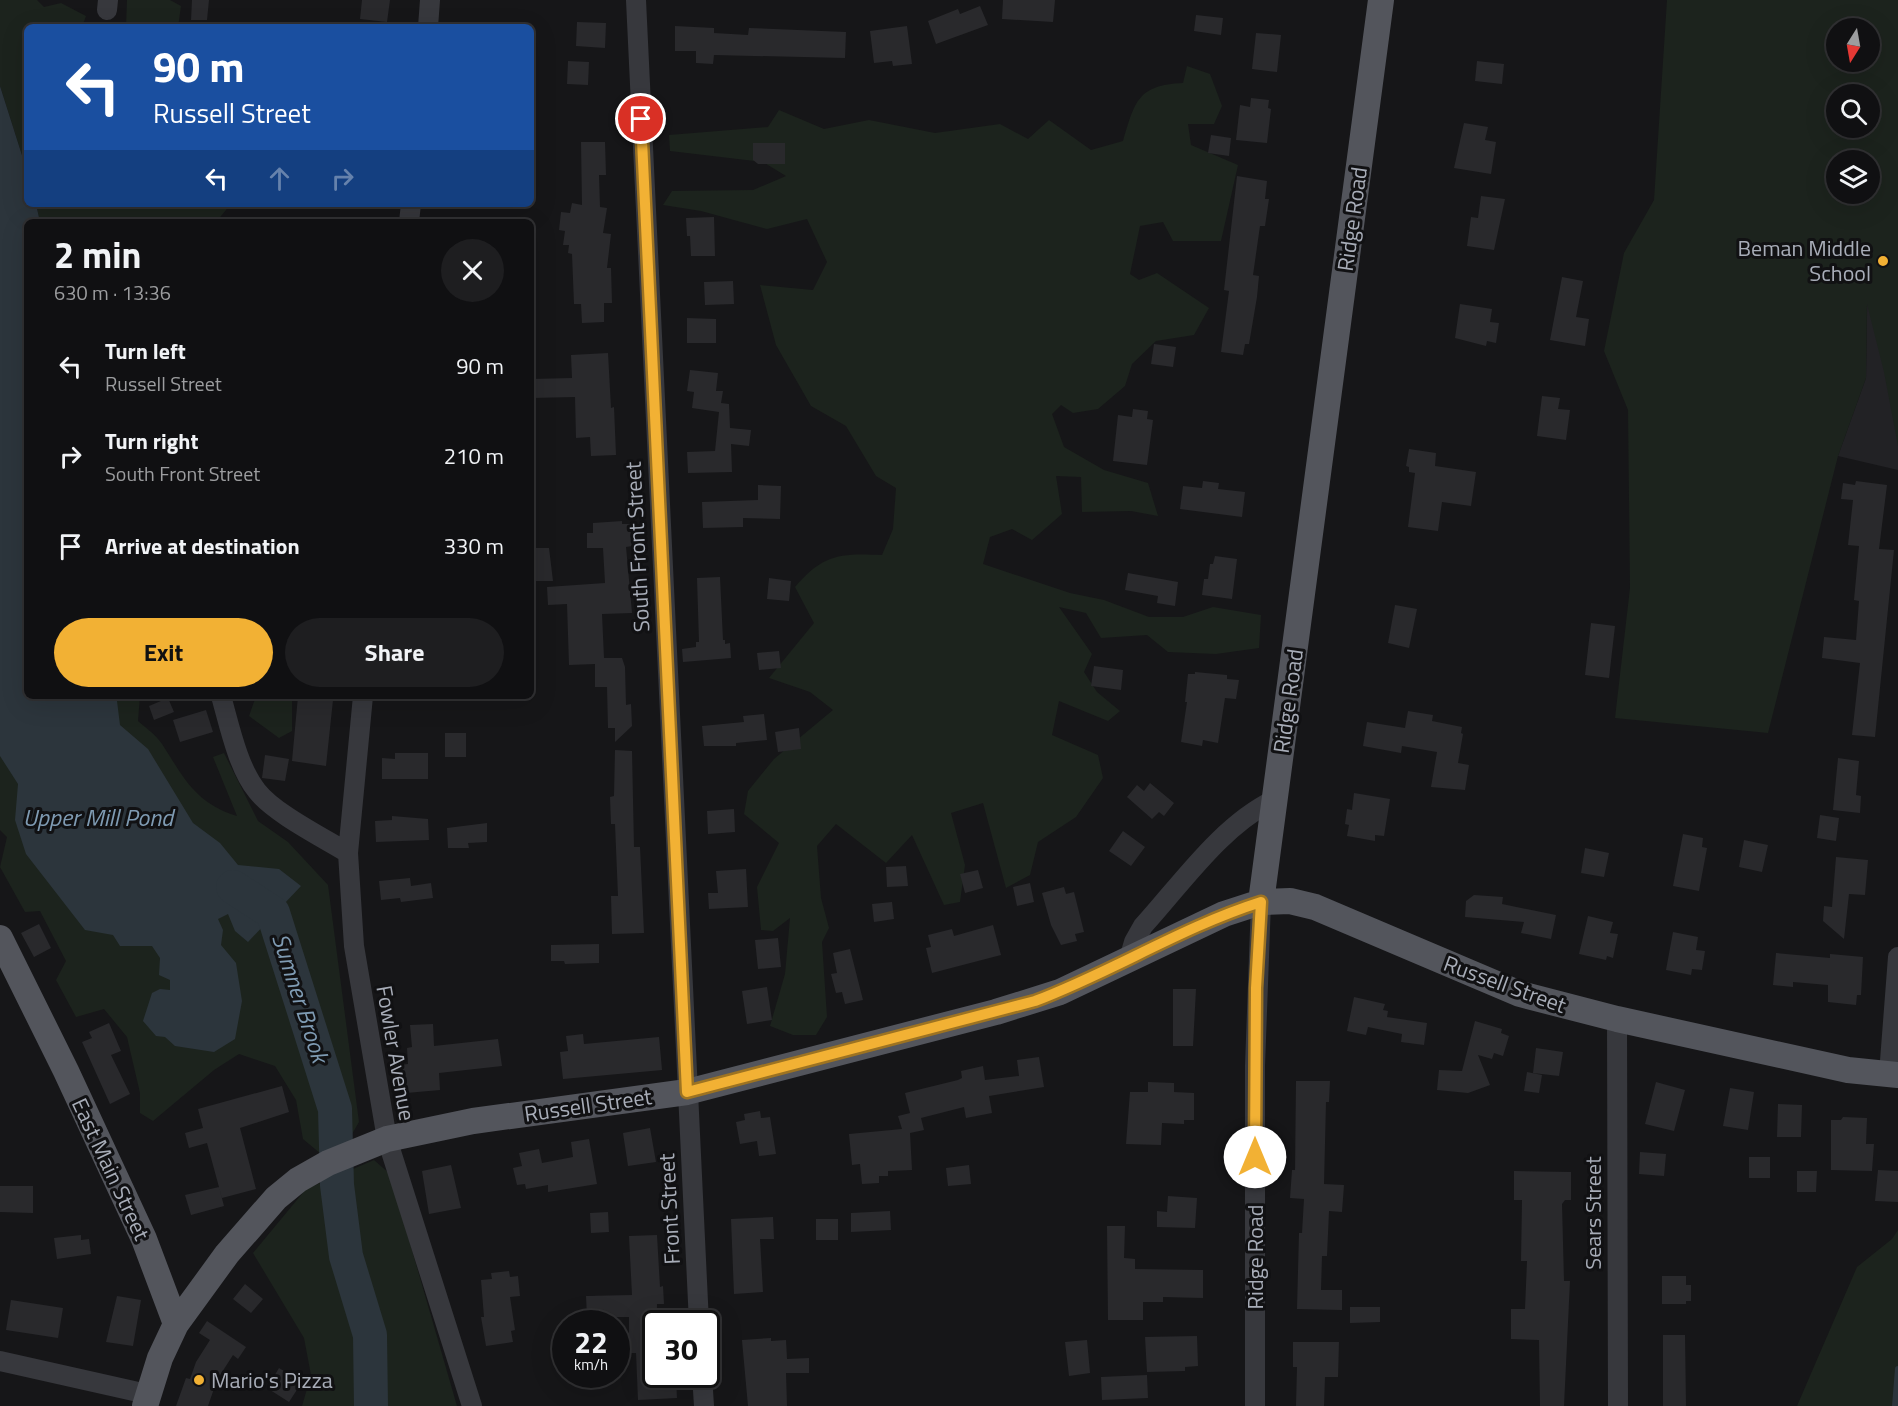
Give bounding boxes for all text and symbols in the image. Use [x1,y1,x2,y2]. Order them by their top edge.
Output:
north arrow [1826,18,1880,72]
map controls [1826,18,1880,204]
text: 90 m [153,34,245,98]
icon: left [54,48,132,126]
button: search [1826,84,1880,138]
text: Russell Street [153,92,311,133]
pin [615,93,666,144]
icon: arrive [624,102,657,135]
button: layers [1826,150,1880,204]
icon: left [200,162,233,195]
icon: ahead [263,162,296,195]
icon: right [326,162,359,195]
street label: Ridge Road [1328,165,1376,273]
text: 2 min [54,227,141,282]
place label: Beman Middle School [1738,231,1871,290]
button: close [441,239,504,302]
marker: Beman Middle School [1876,254,1890,268]
text: 630 m · 13:36 [54,277,171,308]
text: Turn left [105,334,186,368]
text: 90 m [456,349,504,383]
icon: left [54,350,87,383]
text: Russell Street [105,368,222,399]
text: Turn right [105,424,199,458]
text: 210 m [444,439,504,473]
icon: right [54,440,87,473]
text: South Front Street [105,458,260,489]
street label: South Front Street [616,461,658,633]
text: Arrive at destination [105,529,300,563]
text: 330 m [444,529,504,563]
icon: arrive [54,530,87,563]
button: Exit [54,618,273,687]
button: Share [285,618,504,687]
street label: Ridge Road [1264,647,1312,755]
water label: Upper Mill Pond [23,799,176,835]
water label: Sumner Brook [263,928,340,1070]
street label: Russell Street [1439,946,1571,1022]
street label: Fowler Avenue [367,983,425,1123]
street label: Russell Street [522,1079,654,1131]
street label: East Main Street [63,1092,159,1246]
position arrow [1223,1125,1287,1189]
street label: Front Street [649,1152,689,1265]
street label: Sears Street [1576,1156,1610,1270]
street label: Ridge Road [1238,1205,1272,1309]
speed limit sign: 30 [642,1310,720,1388]
text: 22 [574,1319,608,1365]
text: km/h [574,1353,608,1376]
place label: Mario's Pizza [211,1363,333,1397]
marker: Mario's Pizza [192,1373,206,1387]

